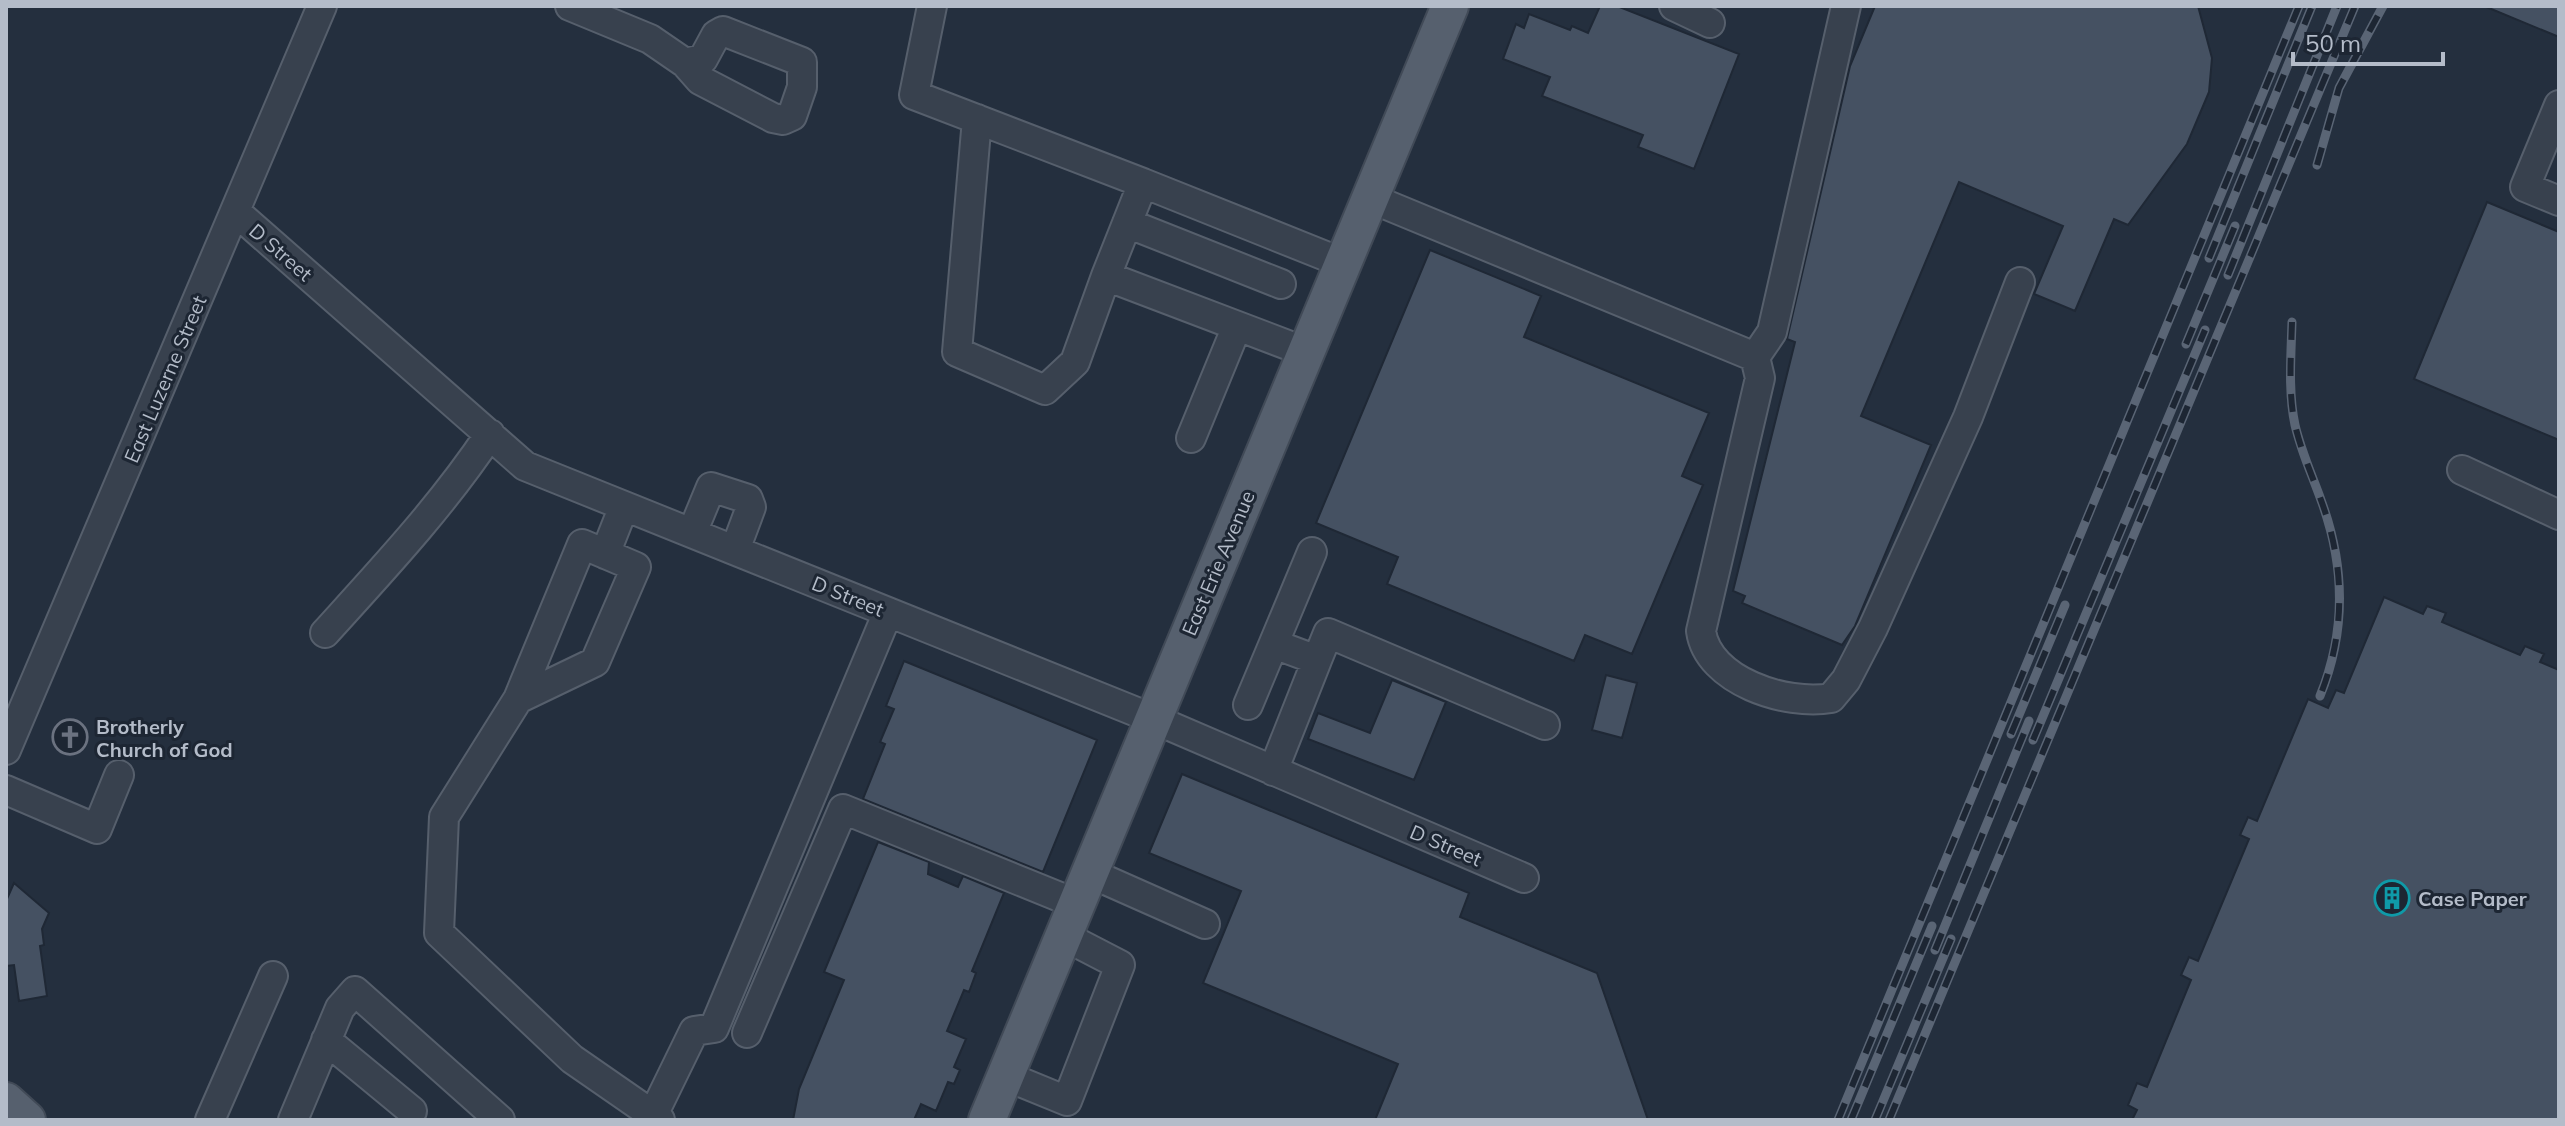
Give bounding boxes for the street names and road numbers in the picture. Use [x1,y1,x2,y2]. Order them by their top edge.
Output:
street label: D Street [244,218,318,286]
street label: East Luzerne Street [118,292,212,466]
street label: East Erie Avenue [1176,487,1260,639]
street label: D Street [808,570,888,622]
street label: D Street [1406,819,1486,871]

